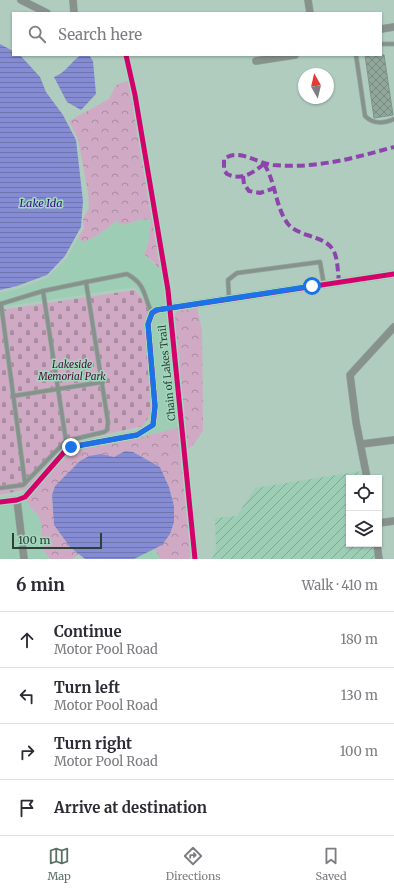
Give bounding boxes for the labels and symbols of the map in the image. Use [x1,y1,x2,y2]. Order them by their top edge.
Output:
north arrow [298,68,334,104]
water label: Lake Ida [20,196,62,210]
route start [303,277,321,295]
street label: Chain of Lakes Trail [156,324,178,422]
park label: Lakeside Memorial Park [37,358,106,383]
route end [62,438,80,456]
scale bar [12,531,102,550]

